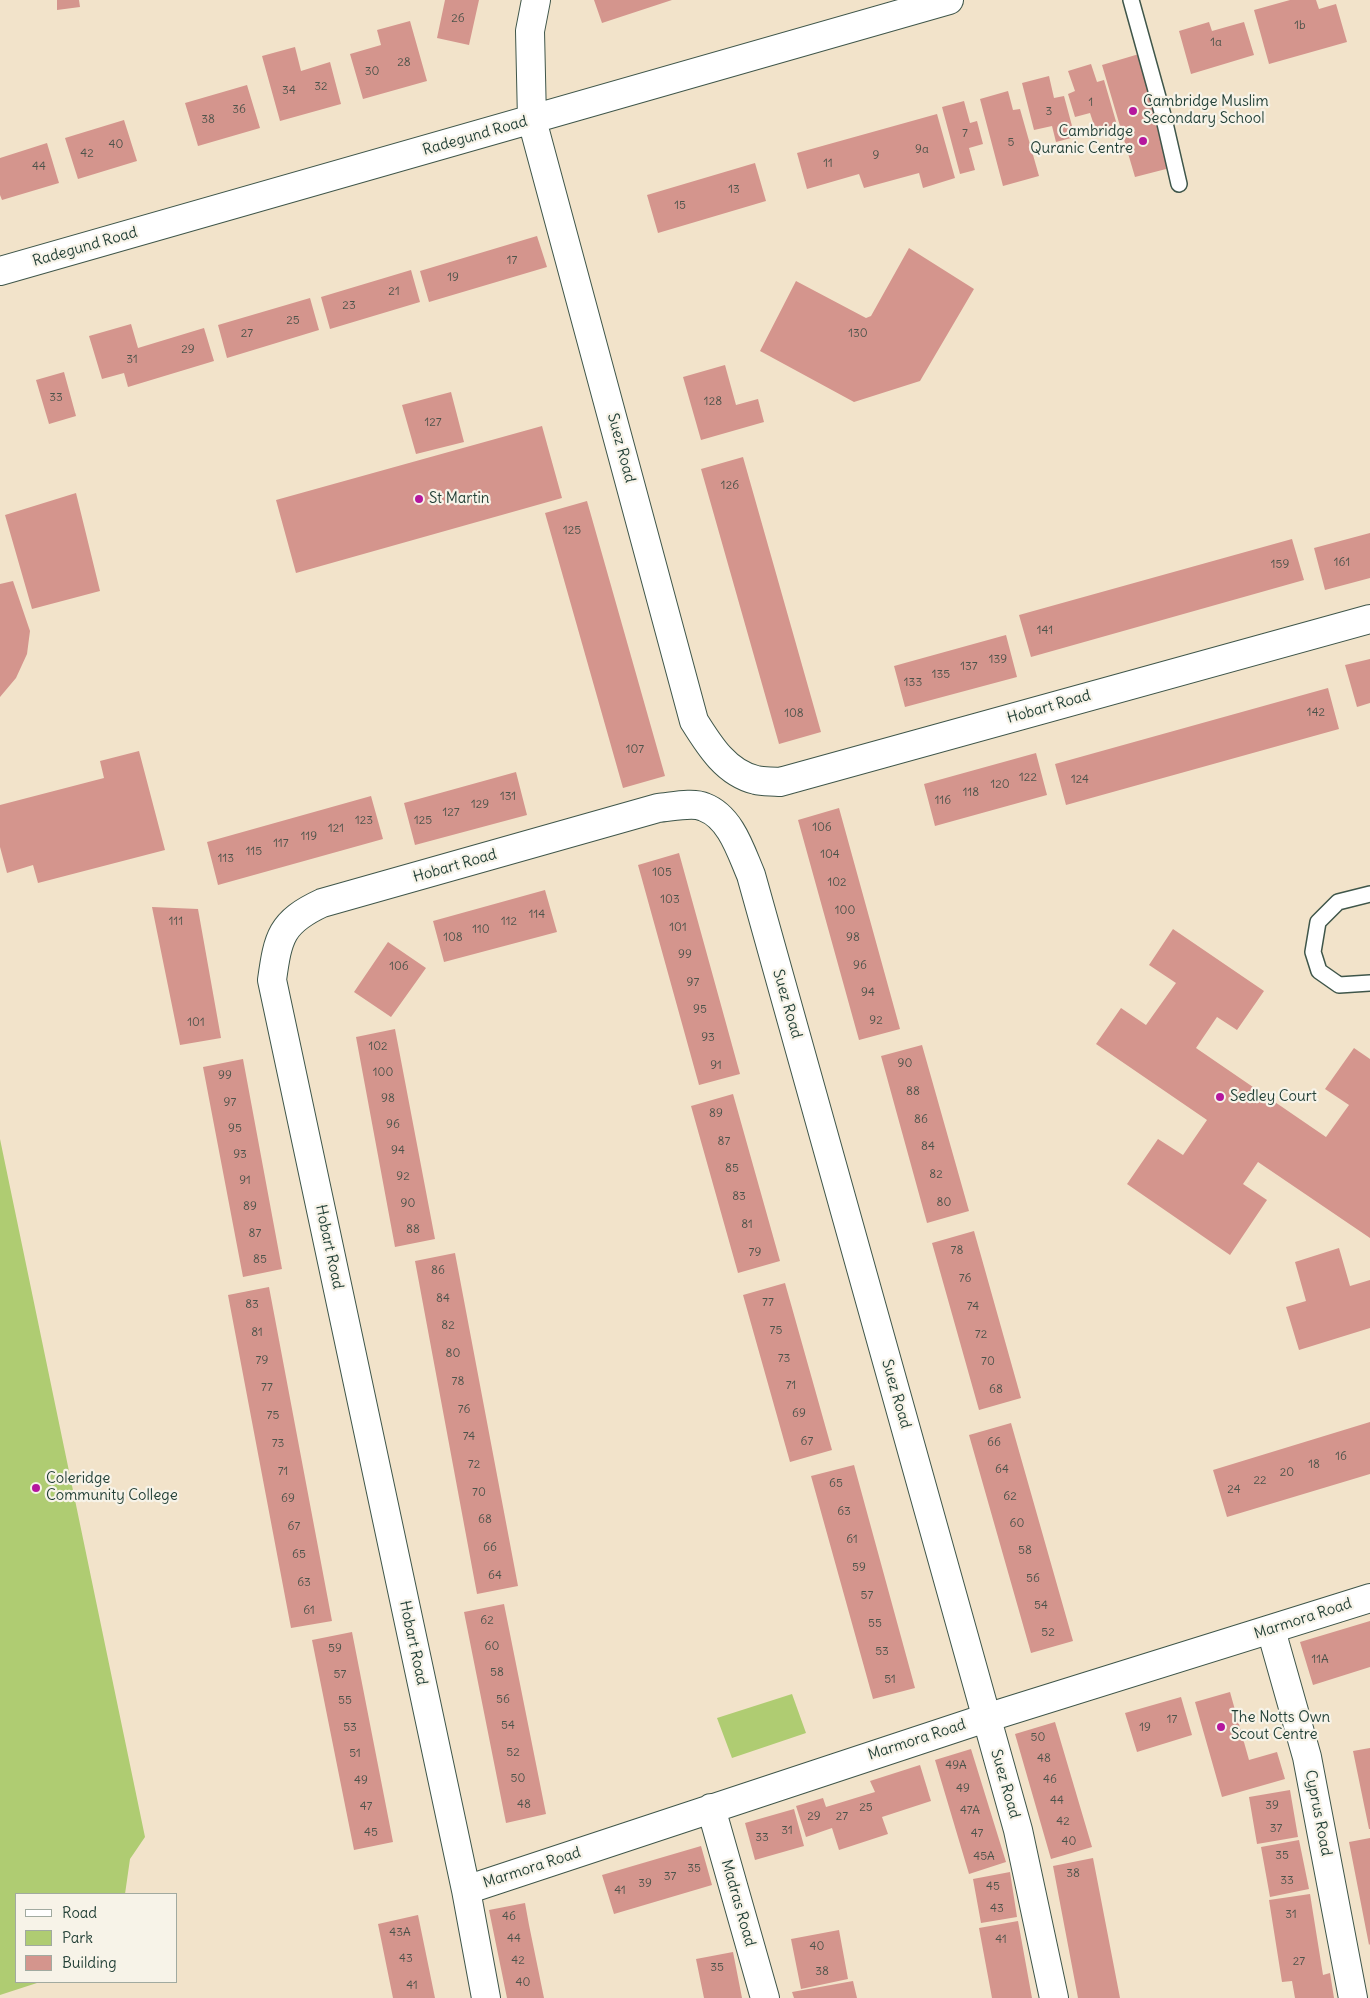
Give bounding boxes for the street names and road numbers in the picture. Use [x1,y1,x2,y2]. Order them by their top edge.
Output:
street label: Radegund Road [421,112,529,160]
street label: Radegund Road [31,223,139,271]
street label: Suez Road [603,411,639,485]
street label: Hobart Road [1005,687,1093,727]
street label: Hobart Road [411,846,499,886]
street label: Suez Road [769,967,805,1041]
street label: Hobart Road [311,1203,347,1291]
street label: Suez Road [878,1357,914,1431]
street label: Marmora Road [1252,1595,1354,1643]
street label: Hobart Road [395,1599,431,1687]
street label: Marmora Road [866,1716,968,1764]
street label: Suez Road [987,1747,1023,1821]
street label: Cyprus Road [1301,1769,1335,1857]
street label: Marmora Road [481,1844,583,1892]
street label: Madras Road [717,1858,759,1948]

